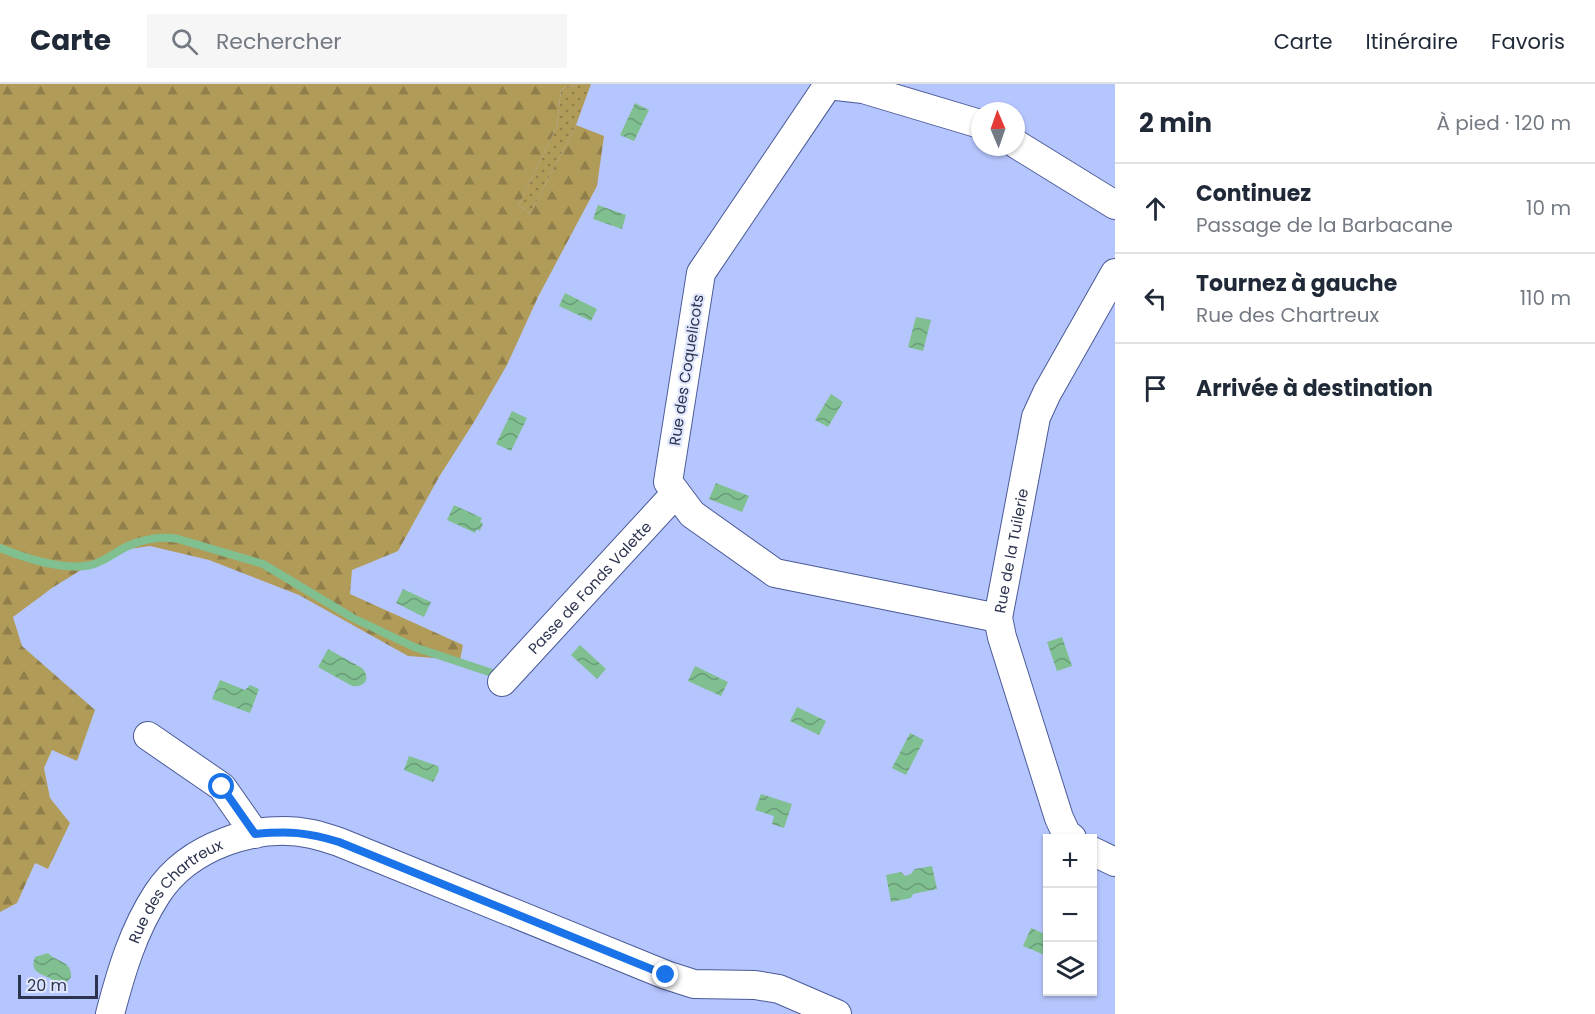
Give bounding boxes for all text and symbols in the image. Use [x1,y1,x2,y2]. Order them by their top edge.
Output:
search box [147,14,567,68]
text: Carte [30,21,111,60]
icon: search [168,25,201,58]
text: Rechercher [216,26,342,57]
text: Carte [1274,27,1333,56]
text: Itinéraire [1366,27,1458,56]
text: Favoris [1491,27,1565,56]
north arrow [971,102,1025,156]
text: 2 min [1139,105,1212,141]
text: À pied · 120 m [1437,109,1571,137]
text: Continuez [1196,178,1311,209]
icon: ahead [1139,192,1172,225]
text: 10 m [1526,194,1571,222]
text: Passage de la Barbacane [1196,211,1453,239]
text: Tournez à gauche [1196,268,1397,299]
icon: left [1139,282,1172,315]
text: 110 m [1520,284,1571,312]
street label: Rue des Coquelicots [664,293,708,447]
text: Rue des Chartreux [1196,301,1379,329]
icon: arrive [1139,372,1172,405]
text: Arrivée à destination [1196,373,1433,404]
street label: Rue de la Tuilerie [989,487,1033,615]
street label: Passe de Fonds Valette [523,516,656,658]
route start [208,773,234,799]
street label: Rue des Chartreux [123,834,226,946]
map controls [1043,834,1097,996]
button: + [1043,834,1097,888]
button: − [1043,888,1097,942]
button: layers [1043,942,1097,996]
route end [652,961,678,987]
scale bar [18,972,98,1000]
text: 20 m [27,974,67,997]

